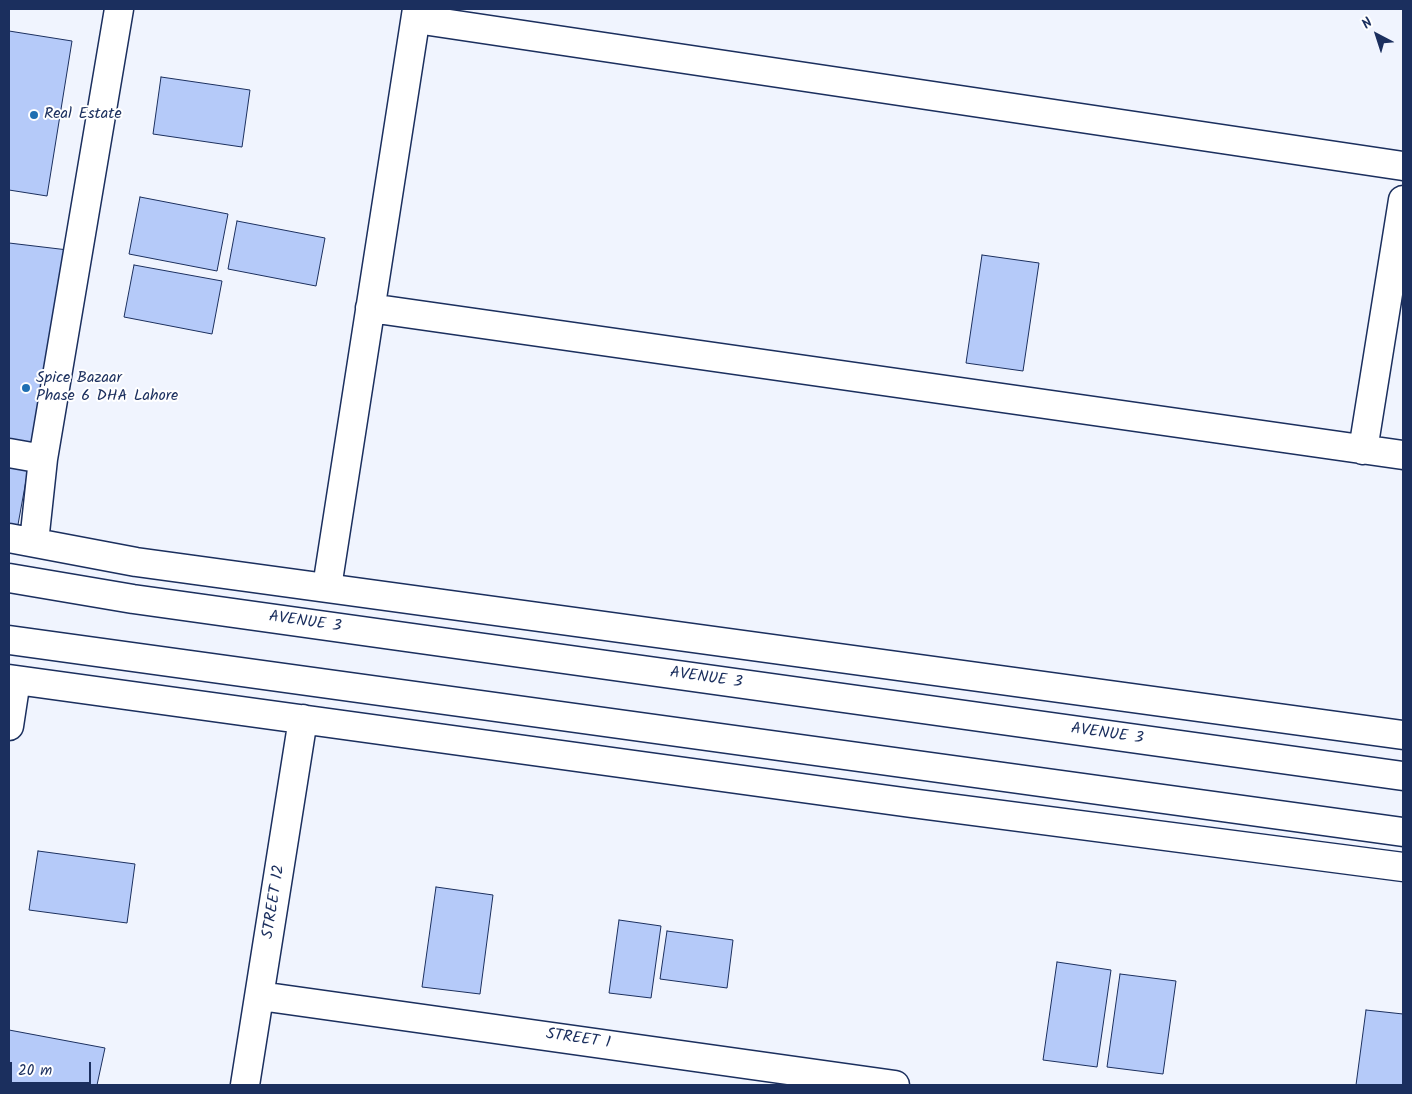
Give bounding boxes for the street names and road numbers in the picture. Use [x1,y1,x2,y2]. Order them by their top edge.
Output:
street label: AVENUE 3 [268,608,342,638]
street label: AVENUE 3 [669,664,743,694]
street label: AVENUE 3 [1070,720,1144,750]
street label: STREET 12 [260,864,290,940]
street label: STREET 1 [544,1026,612,1054]

